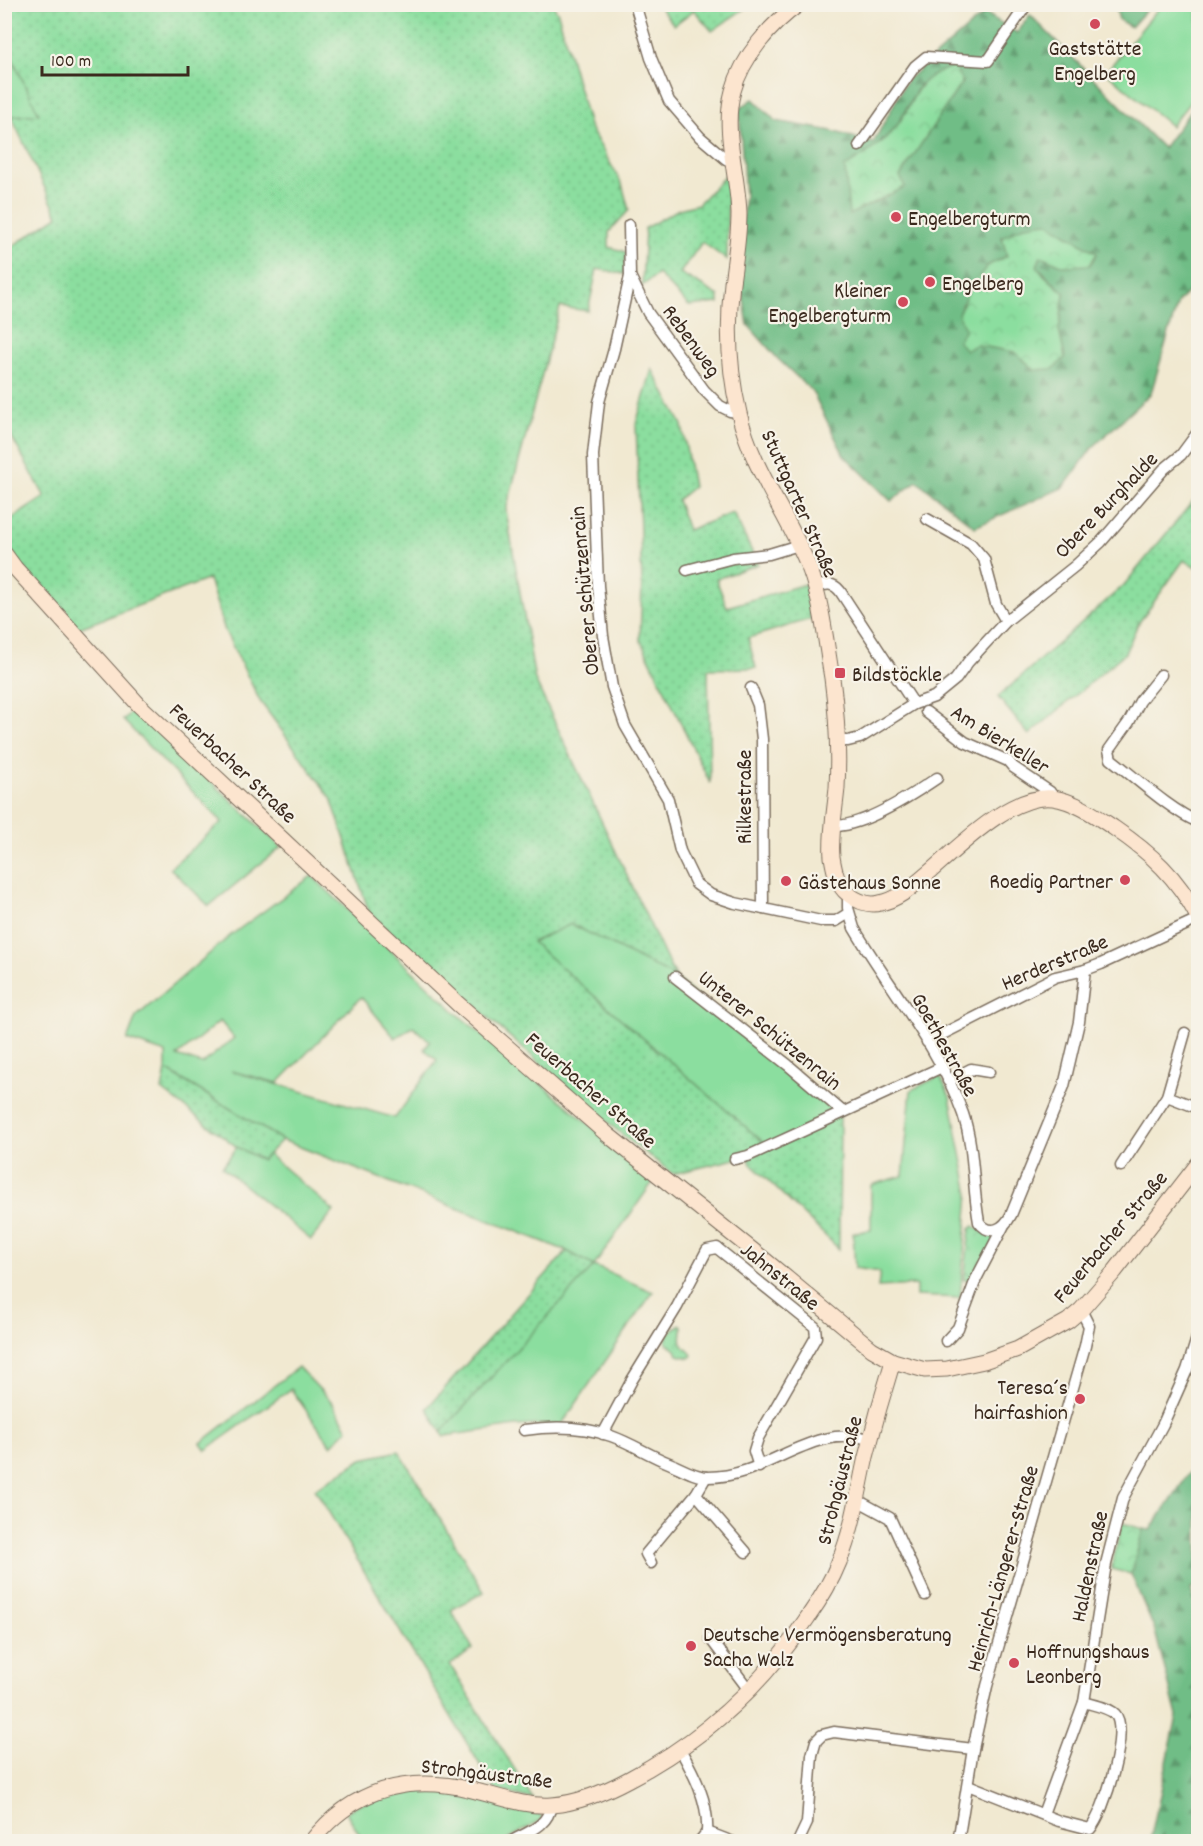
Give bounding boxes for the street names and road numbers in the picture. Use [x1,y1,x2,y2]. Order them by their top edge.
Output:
street label: Rebenweg [653,299,727,385]
street label: Stuttgarter Straße [751,425,844,583]
street label: Obere Burghalde [1048,446,1167,567]
street label: Oberer Schützenrain [564,505,609,677]
street label: Feuerbacher Straße [161,697,302,832]
street label: Am Bierkeller [944,698,1055,784]
street label: Rilkestraße [731,750,762,844]
street label: Herderstraße [997,928,1114,1001]
street label: Unterer Schützenrain [690,964,847,1099]
street label: Goethestraße [902,988,984,1103]
street label: Feuerbacher Straße [517,1026,662,1157]
street label: Feuerbacher Straße [1047,1165,1177,1311]
street label: Jahnstraße [732,1236,825,1320]
street label: Strohgäustraße [810,1413,872,1549]
street label: Heinrich-Längerer-Straße [960,1462,1049,1676]
street label: Haldenstraße [1065,1508,1118,1625]
street label: Strohgäustraße [419,1752,554,1799]

